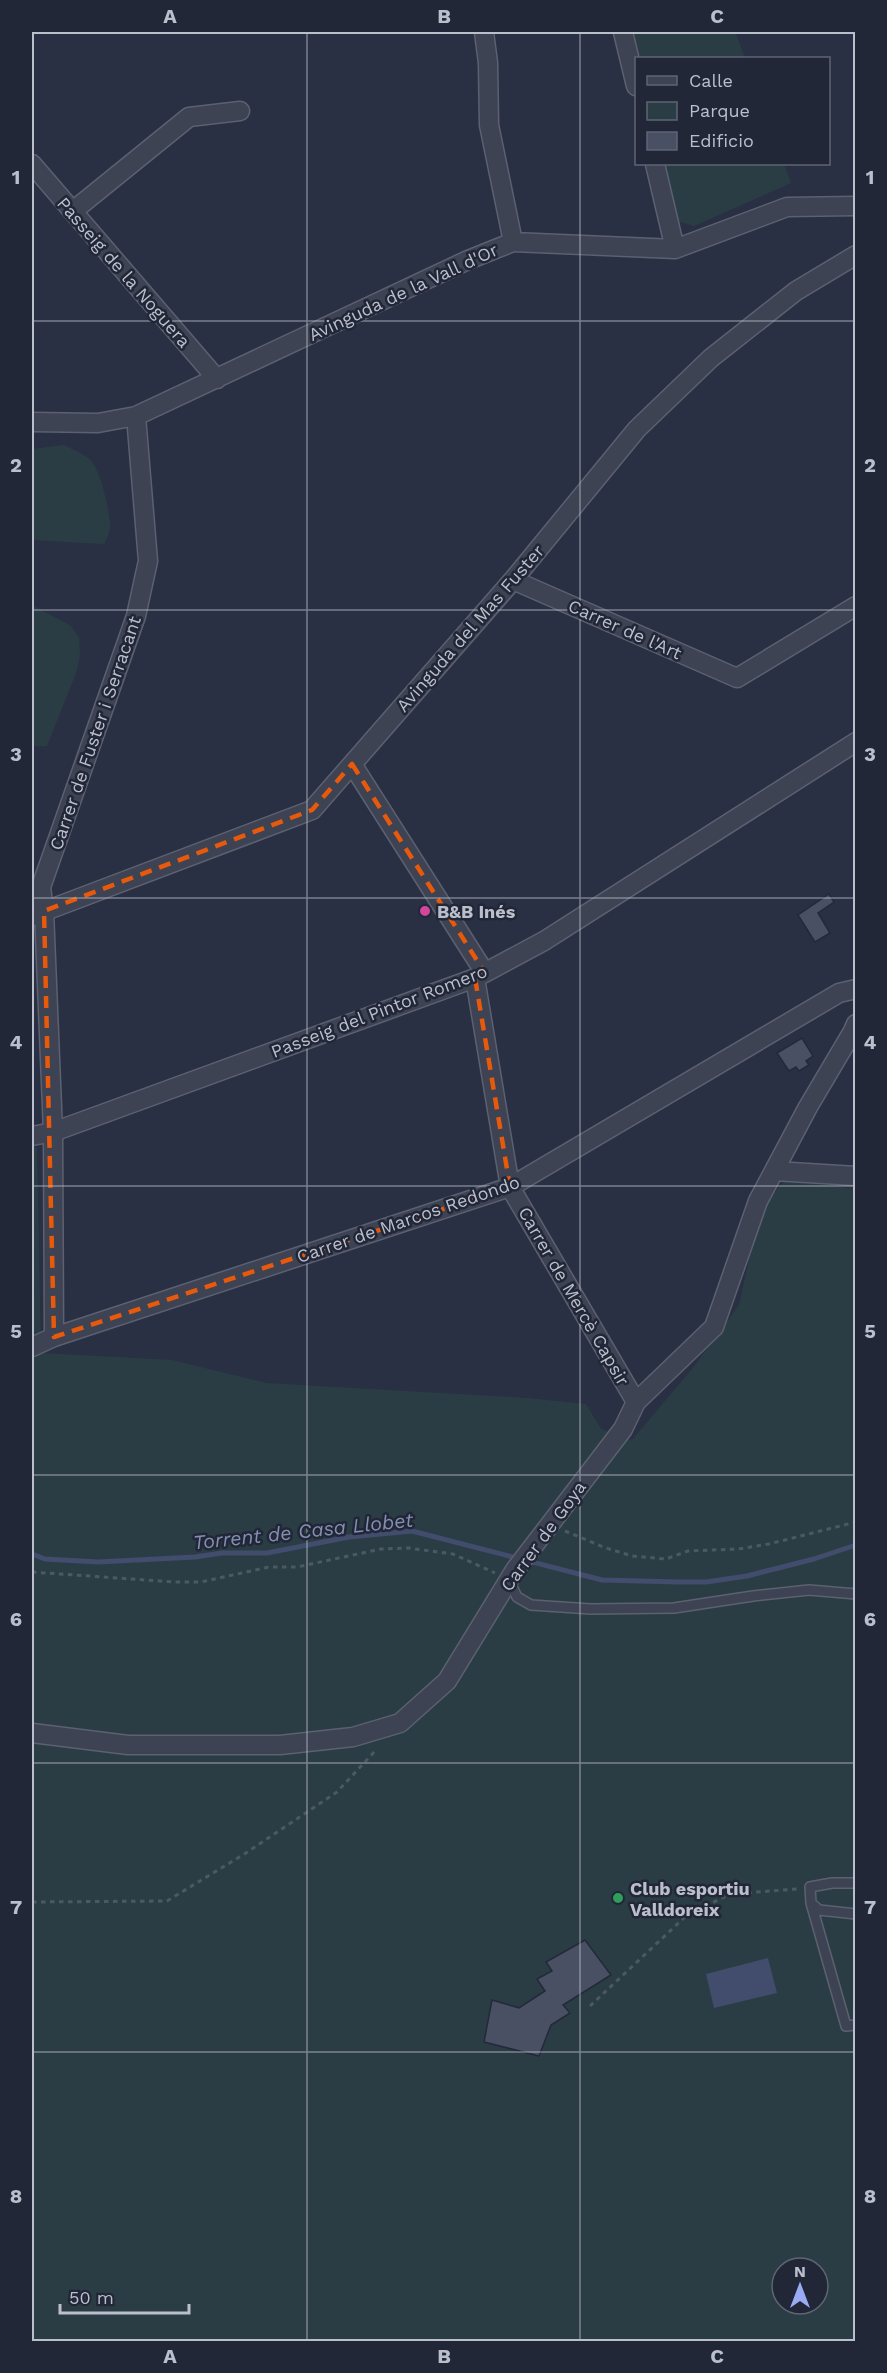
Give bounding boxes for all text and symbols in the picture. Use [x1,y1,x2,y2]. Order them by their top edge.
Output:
text: A [163,4,177,28]
text: B [437,4,451,28]
text: C [710,4,724,28]
legend [635,57,830,165]
text: Calle [689,70,733,91]
text: Parque [689,100,750,121]
text: Edificio [689,130,754,151]
text: 1 [12,165,20,189]
text: 1 [866,165,874,189]
street label: Passeig de la Noguera [53,192,195,352]
street label: Avinguda de la Vall d'Or [305,239,501,345]
text: 2 [10,453,22,477]
text: 2 [864,453,876,477]
street label: Avinguda del Mas Fuster [392,540,548,716]
street label: Carrer de l'Art [565,595,685,664]
street label: Carrer de Fuster i Serracant [45,613,145,853]
text: 3 [10,742,22,766]
text: 3 [864,742,876,766]
place label: B&B Inés [437,901,516,922]
marker: B&B Inés [418,904,432,918]
street label: Passeig del Pintor Romero [268,960,490,1062]
text: 4 [10,1030,23,1054]
text: 4 [864,1030,877,1054]
street label: Carrer de Marcos Redondo [294,1171,522,1267]
street label: Carrer de Mercè Capsir [514,1203,634,1389]
text: 5 [10,1319,22,1343]
text: 5 [864,1319,876,1343]
street label: Carrer de Goya [496,1477,590,1595]
water label: Torrent de Casa Llobet [192,1507,415,1554]
text: 6 [10,1607,22,1631]
text: 6 [864,1607,876,1631]
place label: Club esportiu Valldoreix [630,1878,750,1920]
marker: Club esportiu Valldoreix [611,1891,625,1905]
text: 7 [10,1895,22,1919]
text: 7 [864,1895,876,1919]
text: 8 [10,2184,22,2208]
text: 8 [864,2184,876,2208]
north arrow [770,2256,830,2316]
text: N [794,2262,806,2281]
scale bar [60,2277,189,2315]
text: 50 m [69,2287,114,2308]
text: A [163,2344,177,2368]
text: B [437,2344,451,2368]
text: C [710,2344,724,2368]

